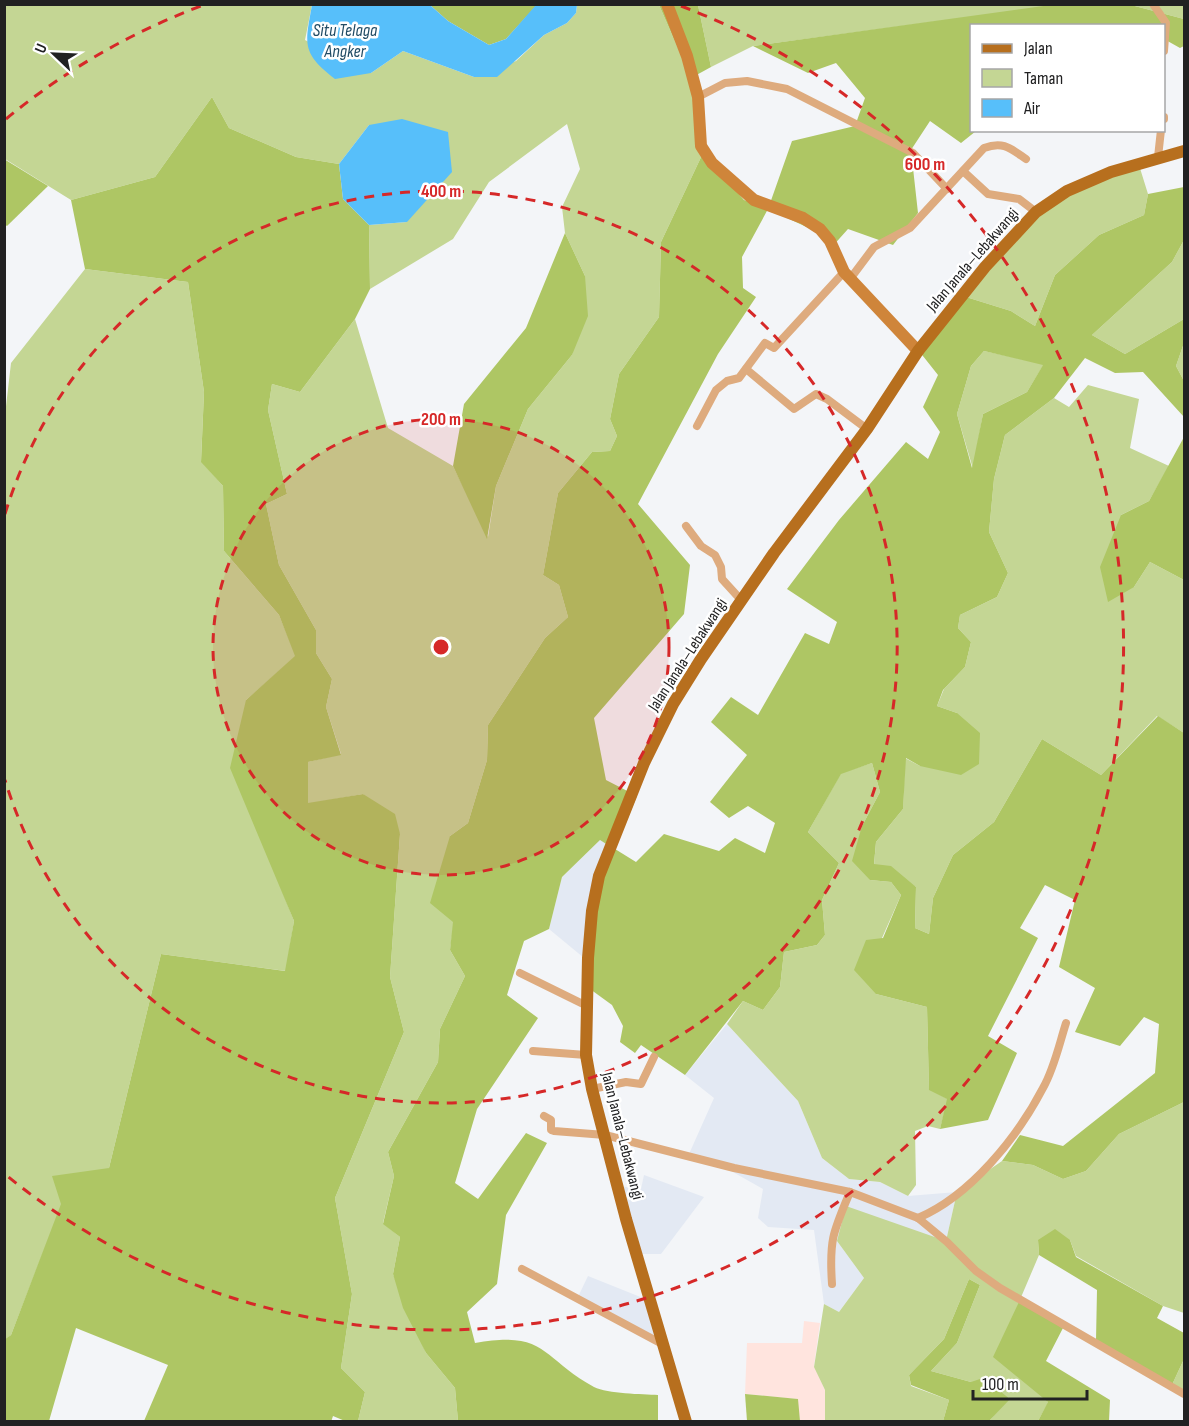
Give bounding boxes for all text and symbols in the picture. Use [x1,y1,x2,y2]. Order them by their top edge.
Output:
water label: Situ Telaga Angker [313,20,378,62]
north arrow [24,24,84,84]
legend [970,24,1165,132]
text: Jalan [1023,38,1053,59]
text: U [31,41,52,56]
text: Taman [1024,68,1063,89]
text: Air [1023,98,1040,119]
text: 600 m [905,154,945,175]
text: 400 m [421,181,461,202]
street label: Jalan Janala–Lebakwangi [922,204,1023,316]
text: 200 m [421,409,461,430]
street label: Jalan Janala–Lebakwangi [644,595,732,716]
centre of rings [431,637,451,657]
street label: Jalan Janala–Lebakwangi [597,1069,647,1202]
scale bar [973,1363,1087,1401]
text: 100 m [982,1374,1019,1395]

